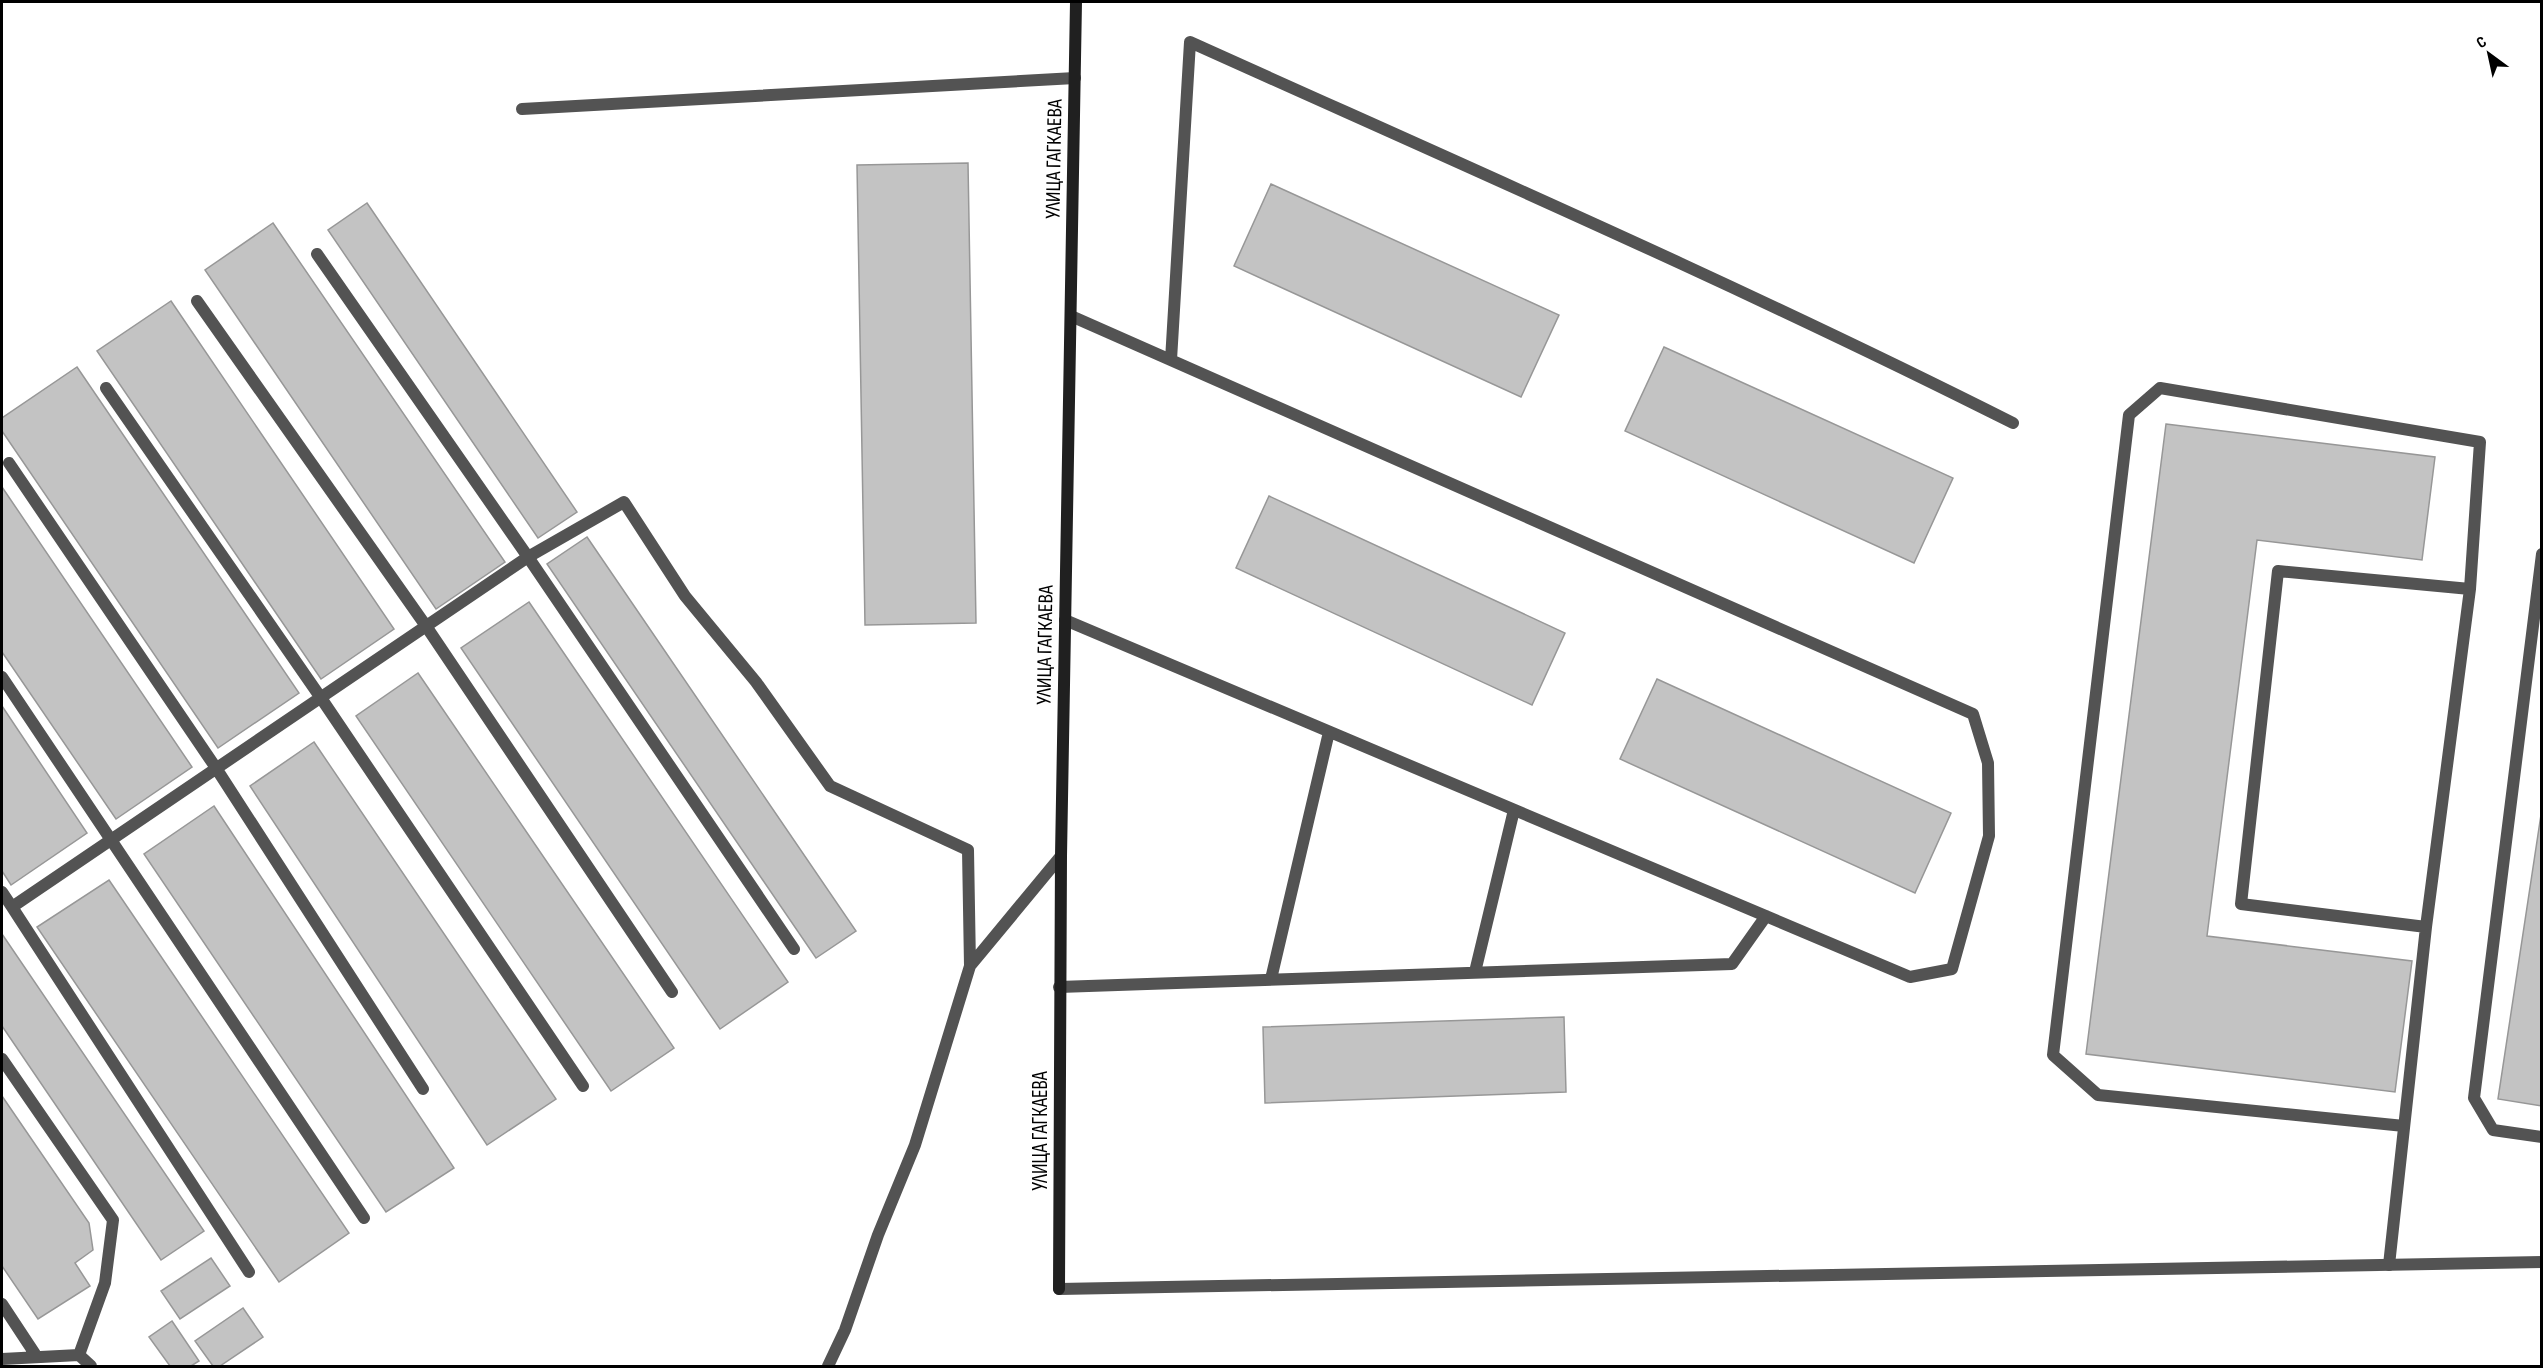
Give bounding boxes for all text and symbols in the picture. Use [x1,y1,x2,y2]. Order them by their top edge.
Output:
north arrow [2459,24,2519,84]
text: С [2473,32,2490,53]
street label: УЛИЦА ГАГКАЕВА [1040,98,1068,219]
street label: УЛИЦА ГАГКАЕВА [1031,584,1059,705]
street label: УЛИЦА ГАГКАЕВА [1028,1070,1053,1191]

